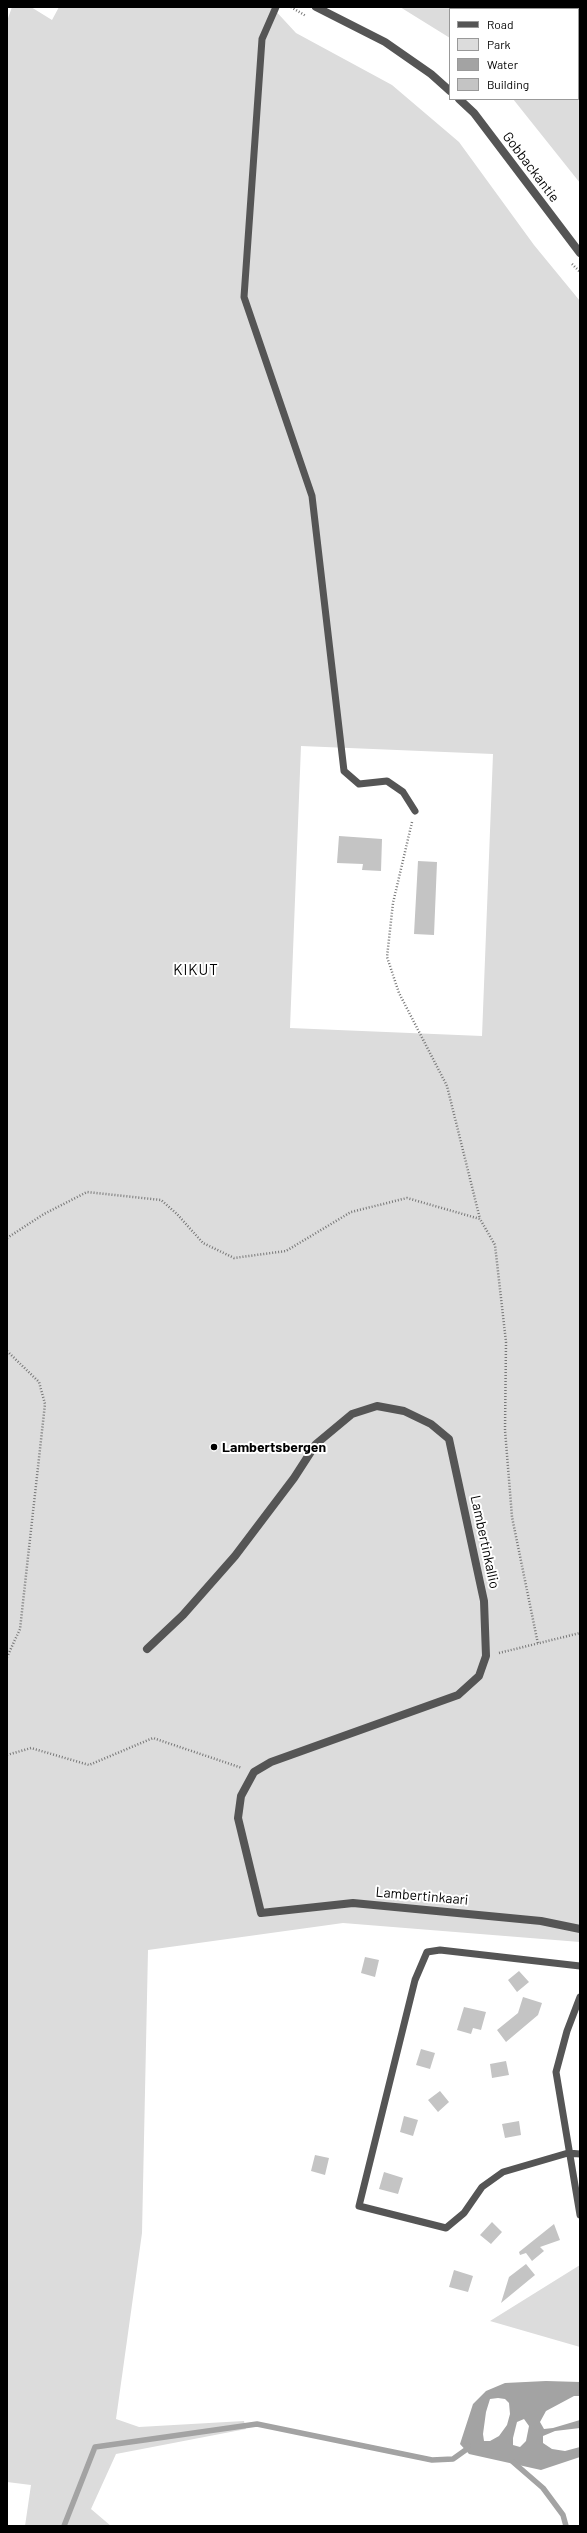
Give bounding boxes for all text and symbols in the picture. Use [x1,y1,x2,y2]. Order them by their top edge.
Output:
legend [449,8,579,100]
text: Road [487,17,514,31]
text: Park [487,37,511,51]
text: Water [487,57,518,71]
text: Building [487,77,529,91]
street label: Gobbackantie [499,129,563,205]
district label: KIKUT [173,961,219,979]
place label: Lambertsbergen [222,1439,326,1455]
marker: Lambertsbergen [209,1442,219,1452]
street label: Lambertinkallio [467,1494,503,1590]
street label: Lambertinkaari [375,1884,469,1908]

